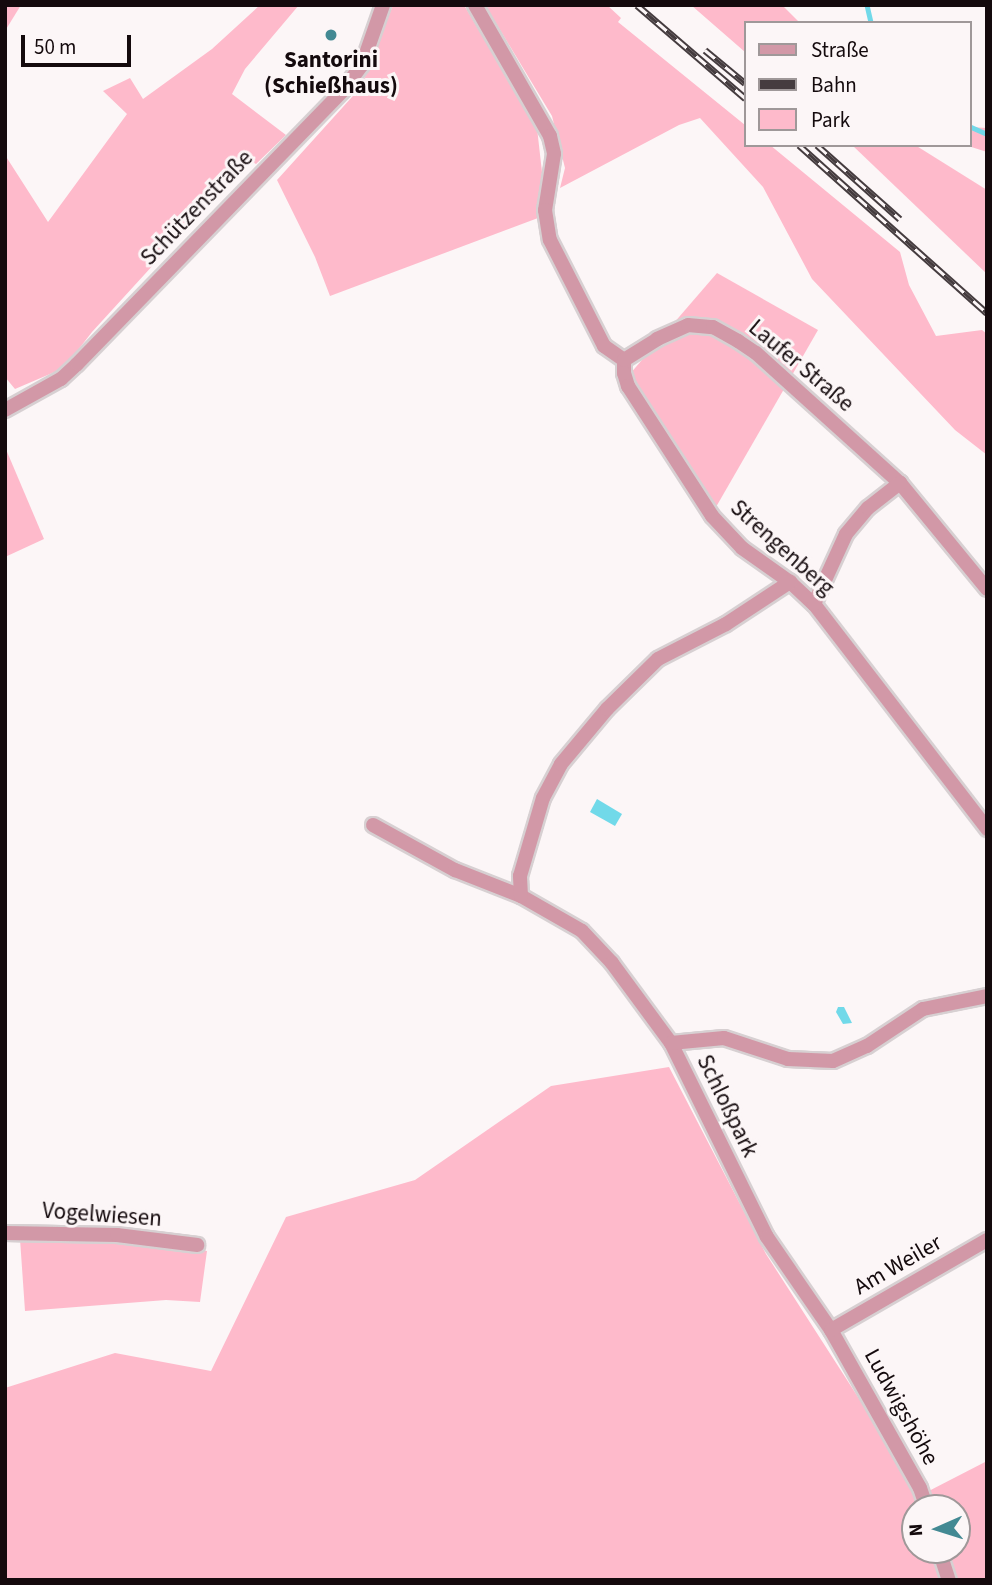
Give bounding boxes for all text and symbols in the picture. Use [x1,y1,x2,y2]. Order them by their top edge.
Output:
scale bar [24,21,135,65]
legend [744,21,971,147]
marker: Santorini (Schießhaus) [323,27,339,43]
text: 50 m [34,32,76,62]
text: Straße [811,35,869,65]
place label: Santorini (Schießhaus) [264,46,398,100]
text: Bahn [811,70,857,100]
text: Park [811,105,850,135]
street label: Schützenstraße [135,145,259,271]
street label: Laufer Straße [743,314,859,418]
street label: Strengenberg [724,494,840,602]
street label: Schloßpark [690,1050,764,1162]
street label: Vogelwiesen [41,1197,163,1233]
street label: Am Weiler [849,1229,947,1301]
street label: Ludwigshöhe [858,1344,944,1470]
north arrow [901,1494,971,1564]
text: N [903,1523,930,1537]

